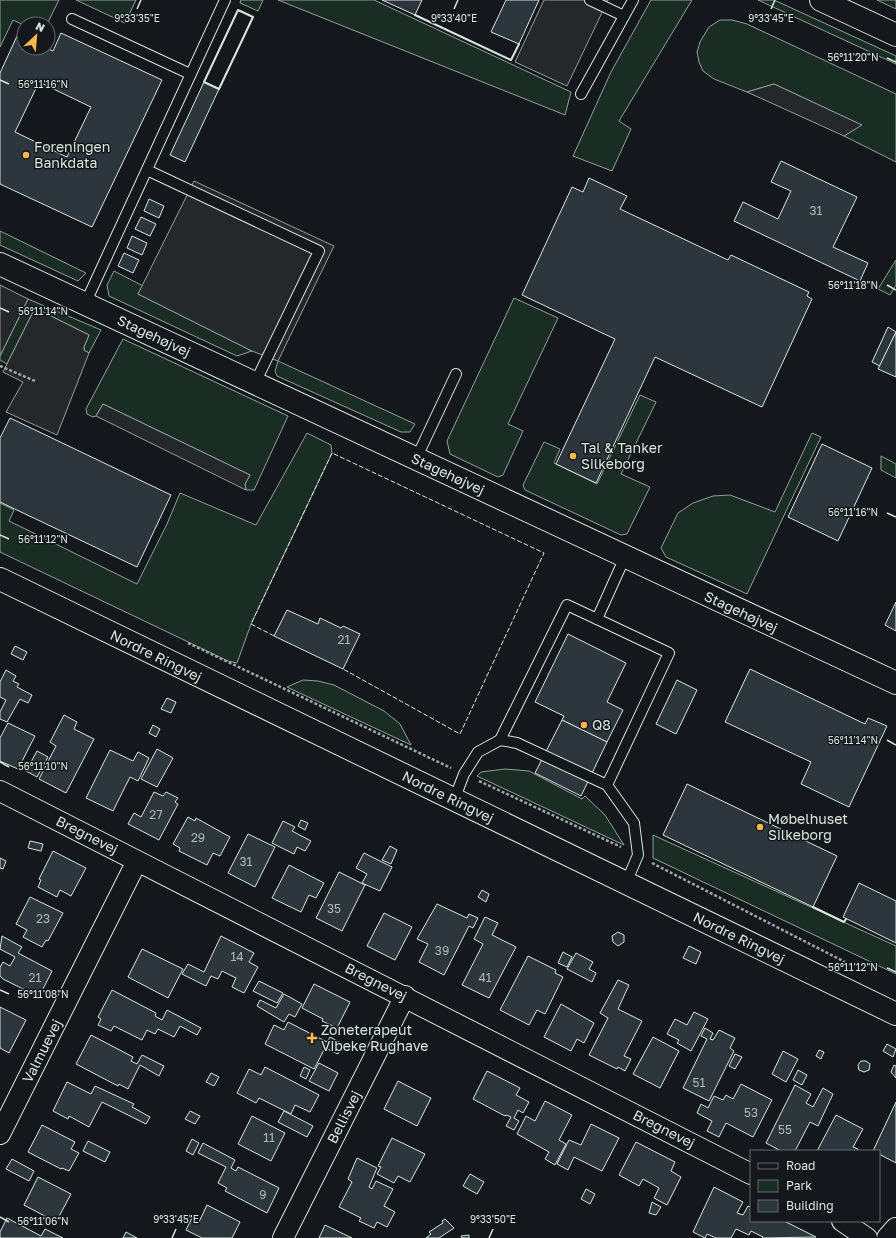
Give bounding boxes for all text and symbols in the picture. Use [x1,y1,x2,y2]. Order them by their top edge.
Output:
text: 9°33'35"E [114,12,160,24]
text: 9°33'40"E [431,12,477,24]
text: 9°33'45"E [748,12,794,24]
north arrow [16,16,56,56]
text: N [34,19,47,34]
text: 56°11'20"N [827,51,879,63]
text: 56°11'16"N [18,78,68,90]
place label: Foreningen Bankdata [34,138,110,171]
marker: Foreningen Bankdata [21,150,31,160]
house number: 31 [810,203,823,218]
text: 56°11'18"N [828,279,878,291]
text: 56°11'14"N [18,305,68,317]
street label: Stagehøjvej [115,311,194,360]
place label: Tal & Tanker Silkeborg [581,439,663,472]
street label: Stagehøjvej [409,449,488,498]
marker: Tal & Tanker Silkeborg [568,451,578,461]
text: 56°11'16"N [828,506,878,518]
text: 56°11'12"N [18,533,68,545]
street label: Stagehøjvej [702,587,781,636]
street label: Nordre Ringvej [108,626,205,685]
house number: 21 [338,632,351,647]
place label: Q8 [592,716,611,733]
marker: Q8 [579,720,589,730]
text: 56°11'14"N [828,734,878,746]
text: 56°11'10"N [18,760,68,772]
street label: Nordre Ringvej [400,767,497,826]
house number: 27 [149,807,163,822]
place label: Møbelhuset Silkeborg [768,810,848,843]
street label: Bregnevej [53,812,121,857]
marker: Møbelhuset Silkeborg [755,822,765,832]
house number: 29 [191,830,205,845]
house number: 31 [240,854,253,869]
house number: 35 [327,901,341,916]
street label: Nordre Ringvej [691,908,788,967]
house number: 23 [36,911,50,926]
house number: 39 [435,943,449,958]
house number: 14 [230,949,244,964]
street label: Bregnevej [342,959,410,1004]
text: 56°11'12"N [828,961,878,973]
house number: 21 [29,970,42,985]
house number: 41 [478,970,492,985]
text: 56°11'08"N [17,988,69,1000]
street label: Valmuevej [18,1016,65,1085]
place label: Zoneterapeut Vibeke Rughave [321,1021,428,1054]
marker: Zoneterapeut Vibeke Rughave [306,1032,318,1044]
house number: 51 [693,1075,706,1090]
street label: Bellisvej [323,1087,364,1146]
house number: 53 [744,1105,758,1120]
street label: Bregnevej [630,1106,698,1151]
house number: 55 [778,1122,792,1137]
house number: 11 [263,1130,275,1145]
legend [750,1150,880,1222]
text: Road [786,1158,815,1173]
text: Park [786,1178,812,1193]
house number: 9 [259,1187,267,1202]
text: Building [786,1198,834,1213]
text: 9°33'45"E [153,1213,199,1225]
text: 9°33'50"E [470,1213,516,1225]
text: 56°11'06"N [17,1215,69,1227]

